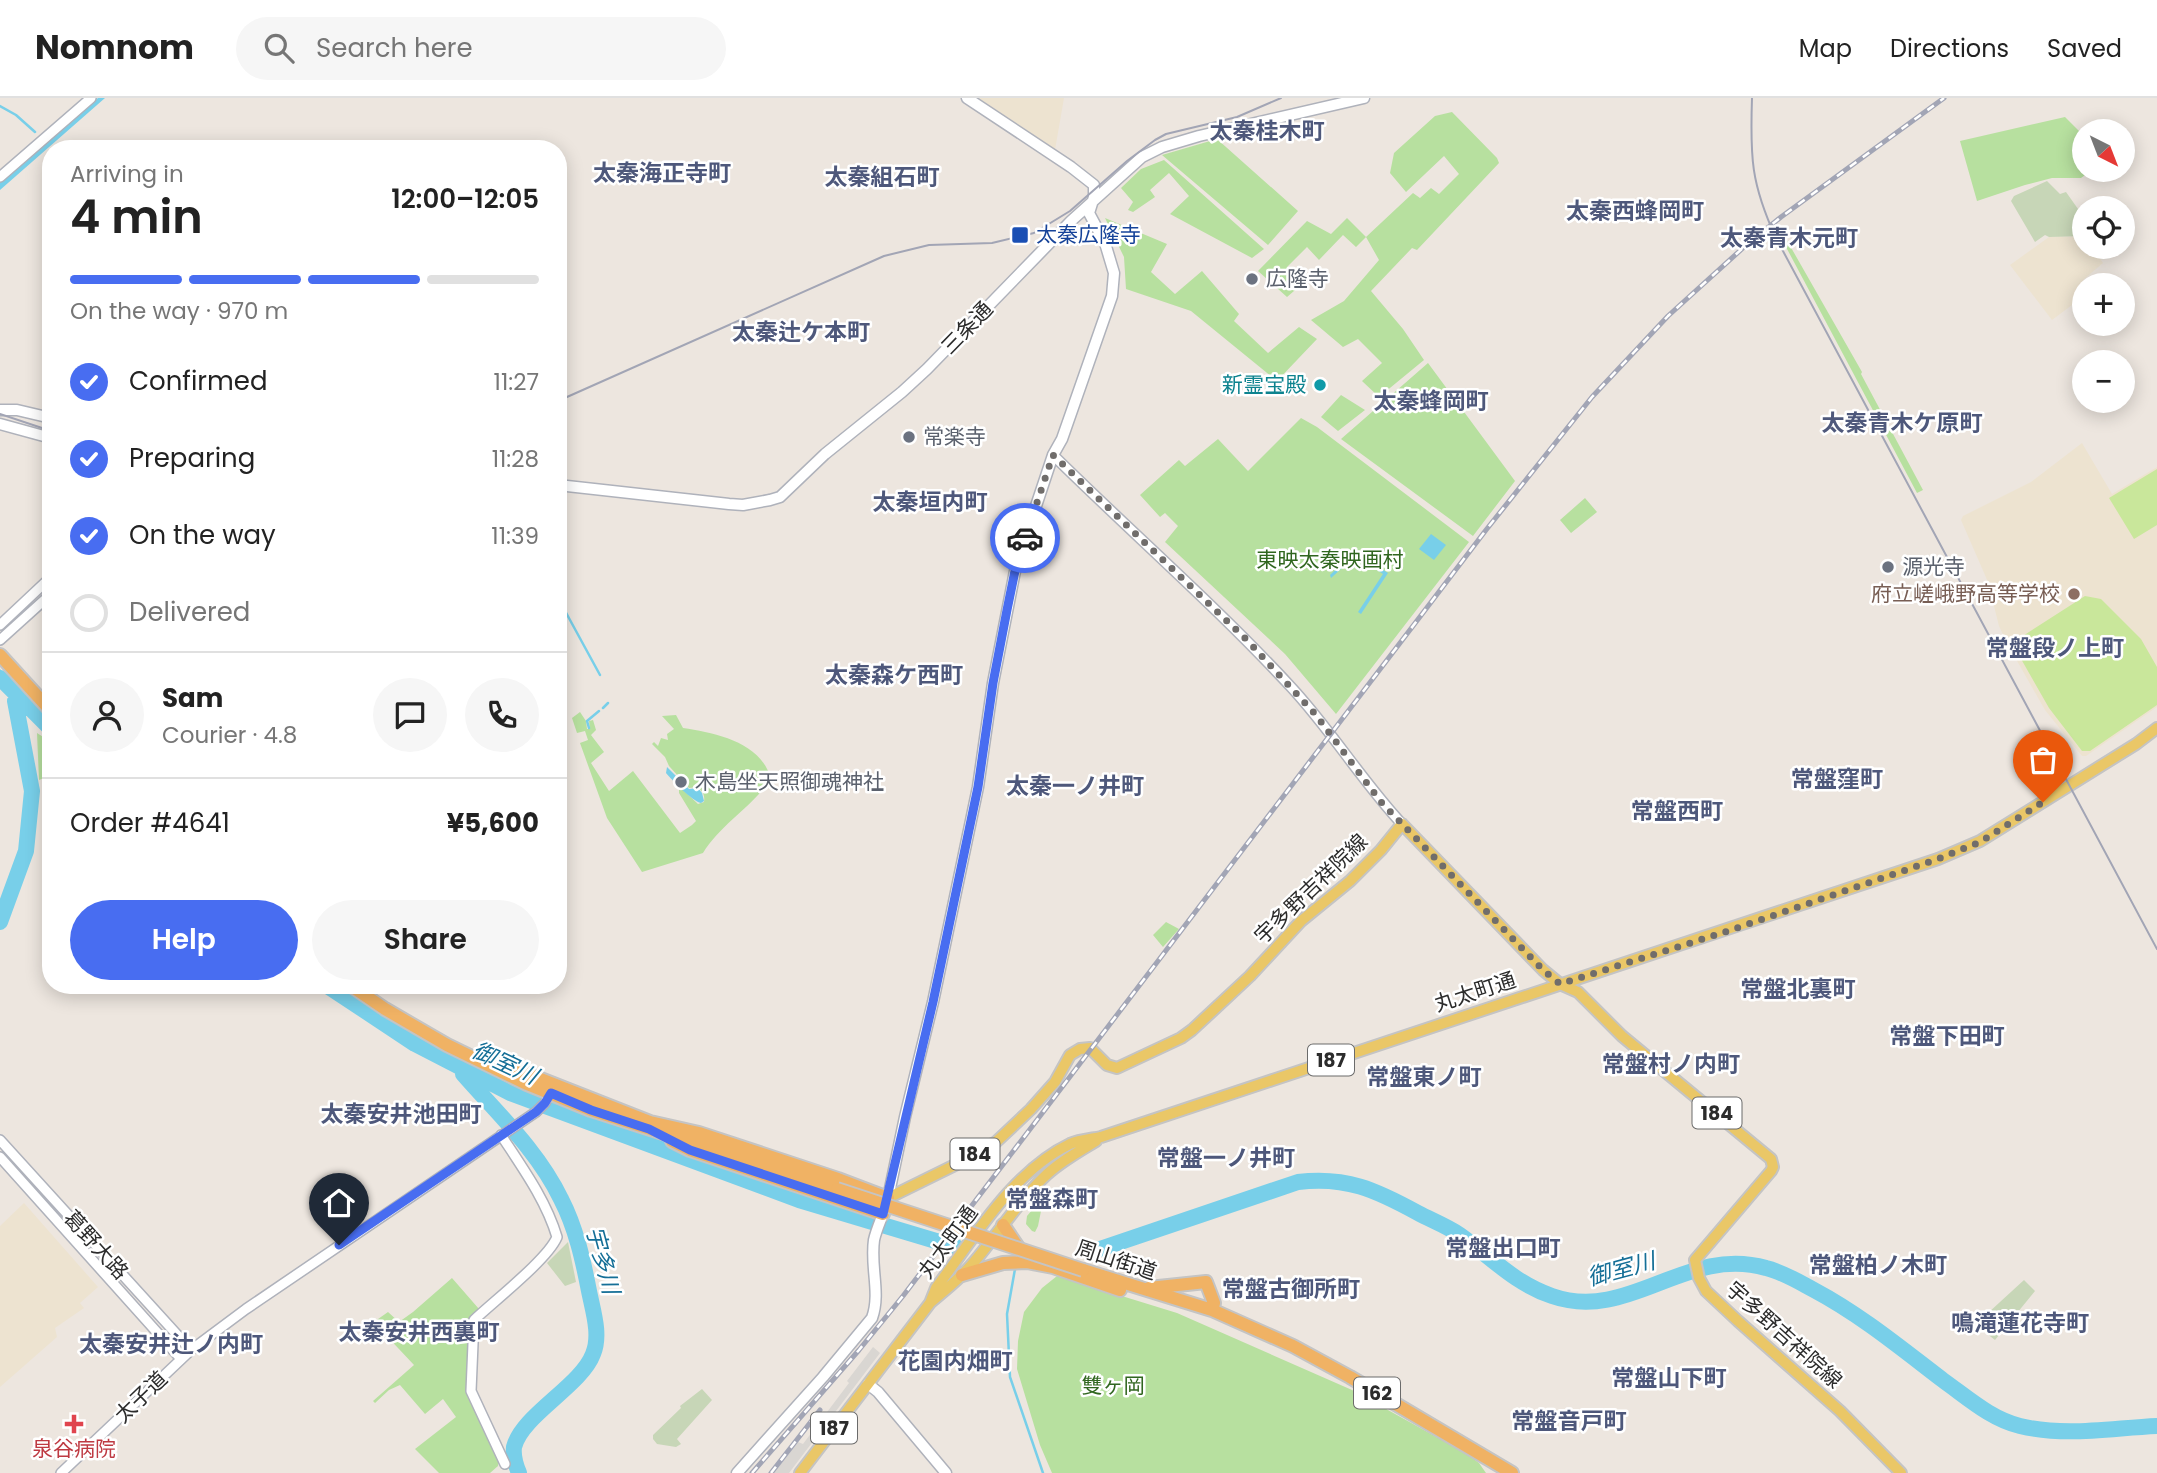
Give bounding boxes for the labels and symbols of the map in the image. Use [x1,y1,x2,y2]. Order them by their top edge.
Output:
district label: 太秦桂木町 [1210,115,1325,147]
north arrow [2072,119,2135,182]
district label: 太秦海正寺町 [593,157,731,189]
district label: 太秦組石町 [825,161,940,193]
district label: 太秦西蜂岡町 [1566,195,1704,227]
place label: 太秦広隆寺 [1036,220,1141,249]
district label: 太秦青木元町 [1720,222,1858,254]
marker: 太秦広隆寺 [1010,225,1030,245]
place label: 広隆寺 [1266,264,1329,293]
marker: 広隆寺 [1244,271,1260,287]
street label: 三条通 [934,295,999,360]
district label: 太秦辻ケ本町 [732,316,870,348]
place label: 新霊宝殿 [1222,370,1306,399]
marker: 新霊宝殿 [1312,377,1328,393]
district label: 太秦蜂岡町 [1374,385,1489,417]
district label: 太秦青木ケ原町 [1822,407,1983,439]
place label: 常楽寺 [923,422,986,451]
marker: 常楽寺 [901,429,917,445]
district label: 太秦垣内町 [873,486,988,518]
courier [990,503,1060,573]
park label: 東映太秦映画村 [1257,545,1404,574]
place label: 源光寺 [1902,552,1965,581]
marker: 源光寺 [1880,559,1896,575]
place label: 府立嵯峨野高等学校 [1871,579,2060,608]
marker: 府立嵯峨野高等学校 [2066,586,2082,602]
district label: 常盤段ノ上町 [1986,632,2124,664]
district label: 太秦森ケ西町 [825,659,963,691]
pin [2013,730,2073,802]
district label: 常盤窪町 [1791,763,1883,795]
place label: 木島坐天照御魂神社 [695,767,884,796]
district label: 太秦一ノ井町 [1006,770,1144,802]
marker: 木島坐天照御魂神社 [673,774,689,790]
district label: 常盤西町 [1631,795,1723,827]
street label: 宇多野吉祥院線 [1248,827,1374,950]
street label: 丸太町通 [1430,965,1519,1018]
district label: 常盤北裏町 [1741,973,1856,1005]
district label: 常盤下田町 [1890,1020,2005,1052]
water label: 御室川 [467,1034,546,1093]
road number: 187 [1308,1044,1354,1076]
district label: 常盤村ノ内町 [1602,1048,1740,1080]
district label: 常盤東ノ町 [1367,1061,1482,1093]
district label: 太秦安井池田町 [321,1098,482,1130]
road number: 184 [1692,1098,1742,1128]
road number: 184 [950,1138,1000,1170]
district label: 常盤一ノ井町 [1157,1142,1295,1174]
pin [309,1173,369,1245]
district label: 常盤森町 [1006,1183,1098,1215]
street label: 丸太町通 [911,1199,984,1284]
street label: 葛野大路 [57,1204,135,1286]
water label: 宇多川 [579,1223,628,1300]
district label: 常盤出口町 [1446,1232,1561,1264]
street label: 周山街道 [1072,1233,1161,1286]
water label: 御室川 [1584,1244,1661,1293]
district label: 常盤柏ノ木町 [1809,1249,1947,1281]
district label: 常盤古御所町 [1222,1273,1360,1305]
street label: 宇多野吉祥院線 [1720,1275,1849,1395]
district label: 鳴滝蓮花寺町 [1951,1307,2089,1339]
district label: 太秦安井西裏町 [339,1316,500,1348]
district label: 太秦安井辻ノ内町 [79,1328,263,1360]
district label: 花園内畑町 [898,1345,1013,1377]
district label: 常盤山下町 [1612,1362,1727,1394]
street label: 太子道 [108,1364,173,1429]
park label: 雙ヶ岡 [1082,1371,1145,1400]
road number: 162 [1354,1378,1400,1408]
district label: 常盤音戸町 [1512,1405,1627,1437]
road number: 187 [811,1412,857,1444]
marker: 泉谷病院 [64,1414,84,1434]
place label: 泉谷病院 [32,1434,116,1463]

